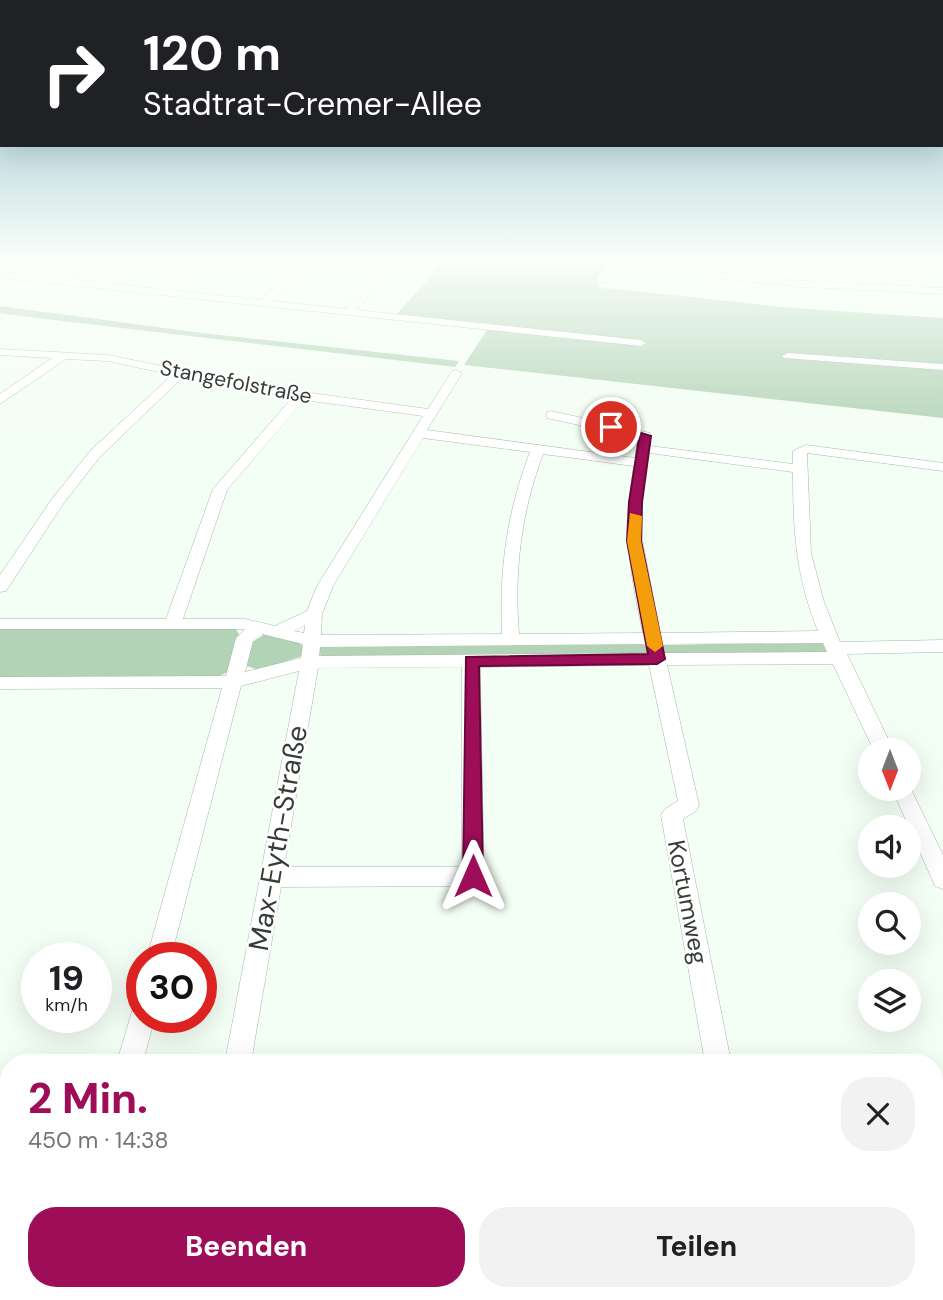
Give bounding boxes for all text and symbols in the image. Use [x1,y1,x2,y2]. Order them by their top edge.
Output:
text: 120 m [143,21,281,85]
icon: right [28,28,119,119]
text: Stadtrat-Cremer-Allee [143,83,482,125]
street label: Stangefolstraße [158,354,314,410]
pin [581,397,641,457]
icon: arrive [592,408,630,446]
street label: Max-Eyth-Straße [240,722,316,954]
north arrow [858,738,920,802]
map controls [858,738,921,1032]
button: sound [858,815,921,878]
street label: Kortumweg [661,837,715,967]
position arrow [436,839,510,913]
button: search [858,892,921,955]
speed limit sign: 30 [126,942,217,1033]
text: 19 [49,955,84,1001]
button: layers [858,969,921,1032]
text: km/h [45,993,88,1017]
text: 2 Min. [28,1071,148,1126]
button: close [841,1077,915,1151]
text: 450 m · 14:38 [28,1125,168,1155]
button: Beenden [28,1207,465,1287]
button: Teilen [479,1207,915,1287]

